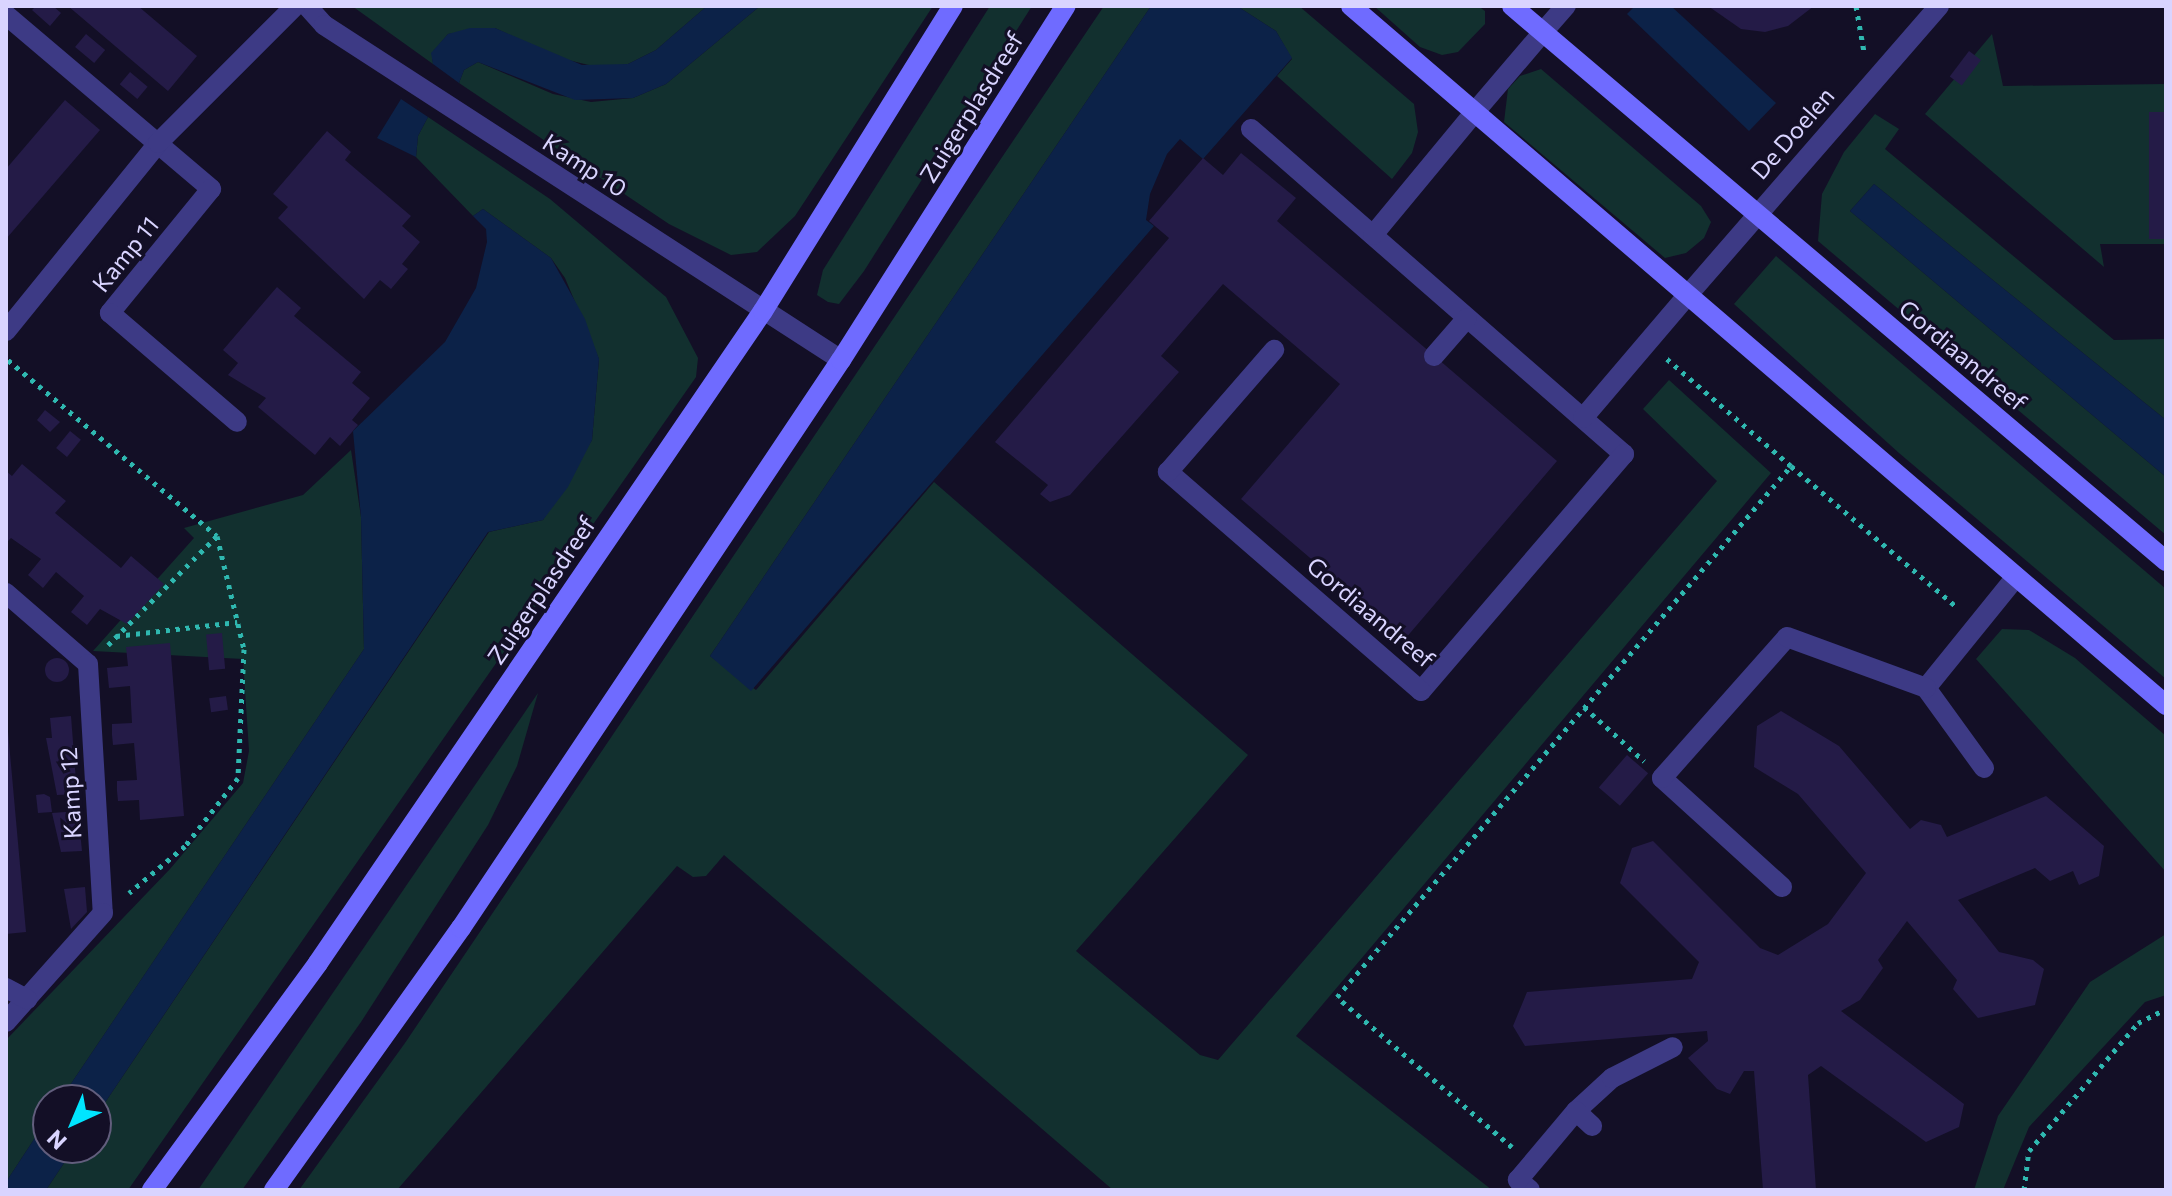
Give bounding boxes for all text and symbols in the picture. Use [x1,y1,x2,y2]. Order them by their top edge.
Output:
street label: Zuigerplasdreef [913,26,1029,188]
street label: De Doelen [1744,81,1840,185]
street label: Kamp 10 [538,127,632,203]
street label: Kamp 11 [86,210,164,298]
street label: Gordiaandreef [1893,293,2033,417]
street label: Zuigerplasdreef [481,511,601,669]
street label: Gordiaandreef [1301,550,1441,674]
street label: Kamp 12 [53,746,87,840]
north arrow [32,1084,112,1164]
text: N [41,1125,72,1156]

